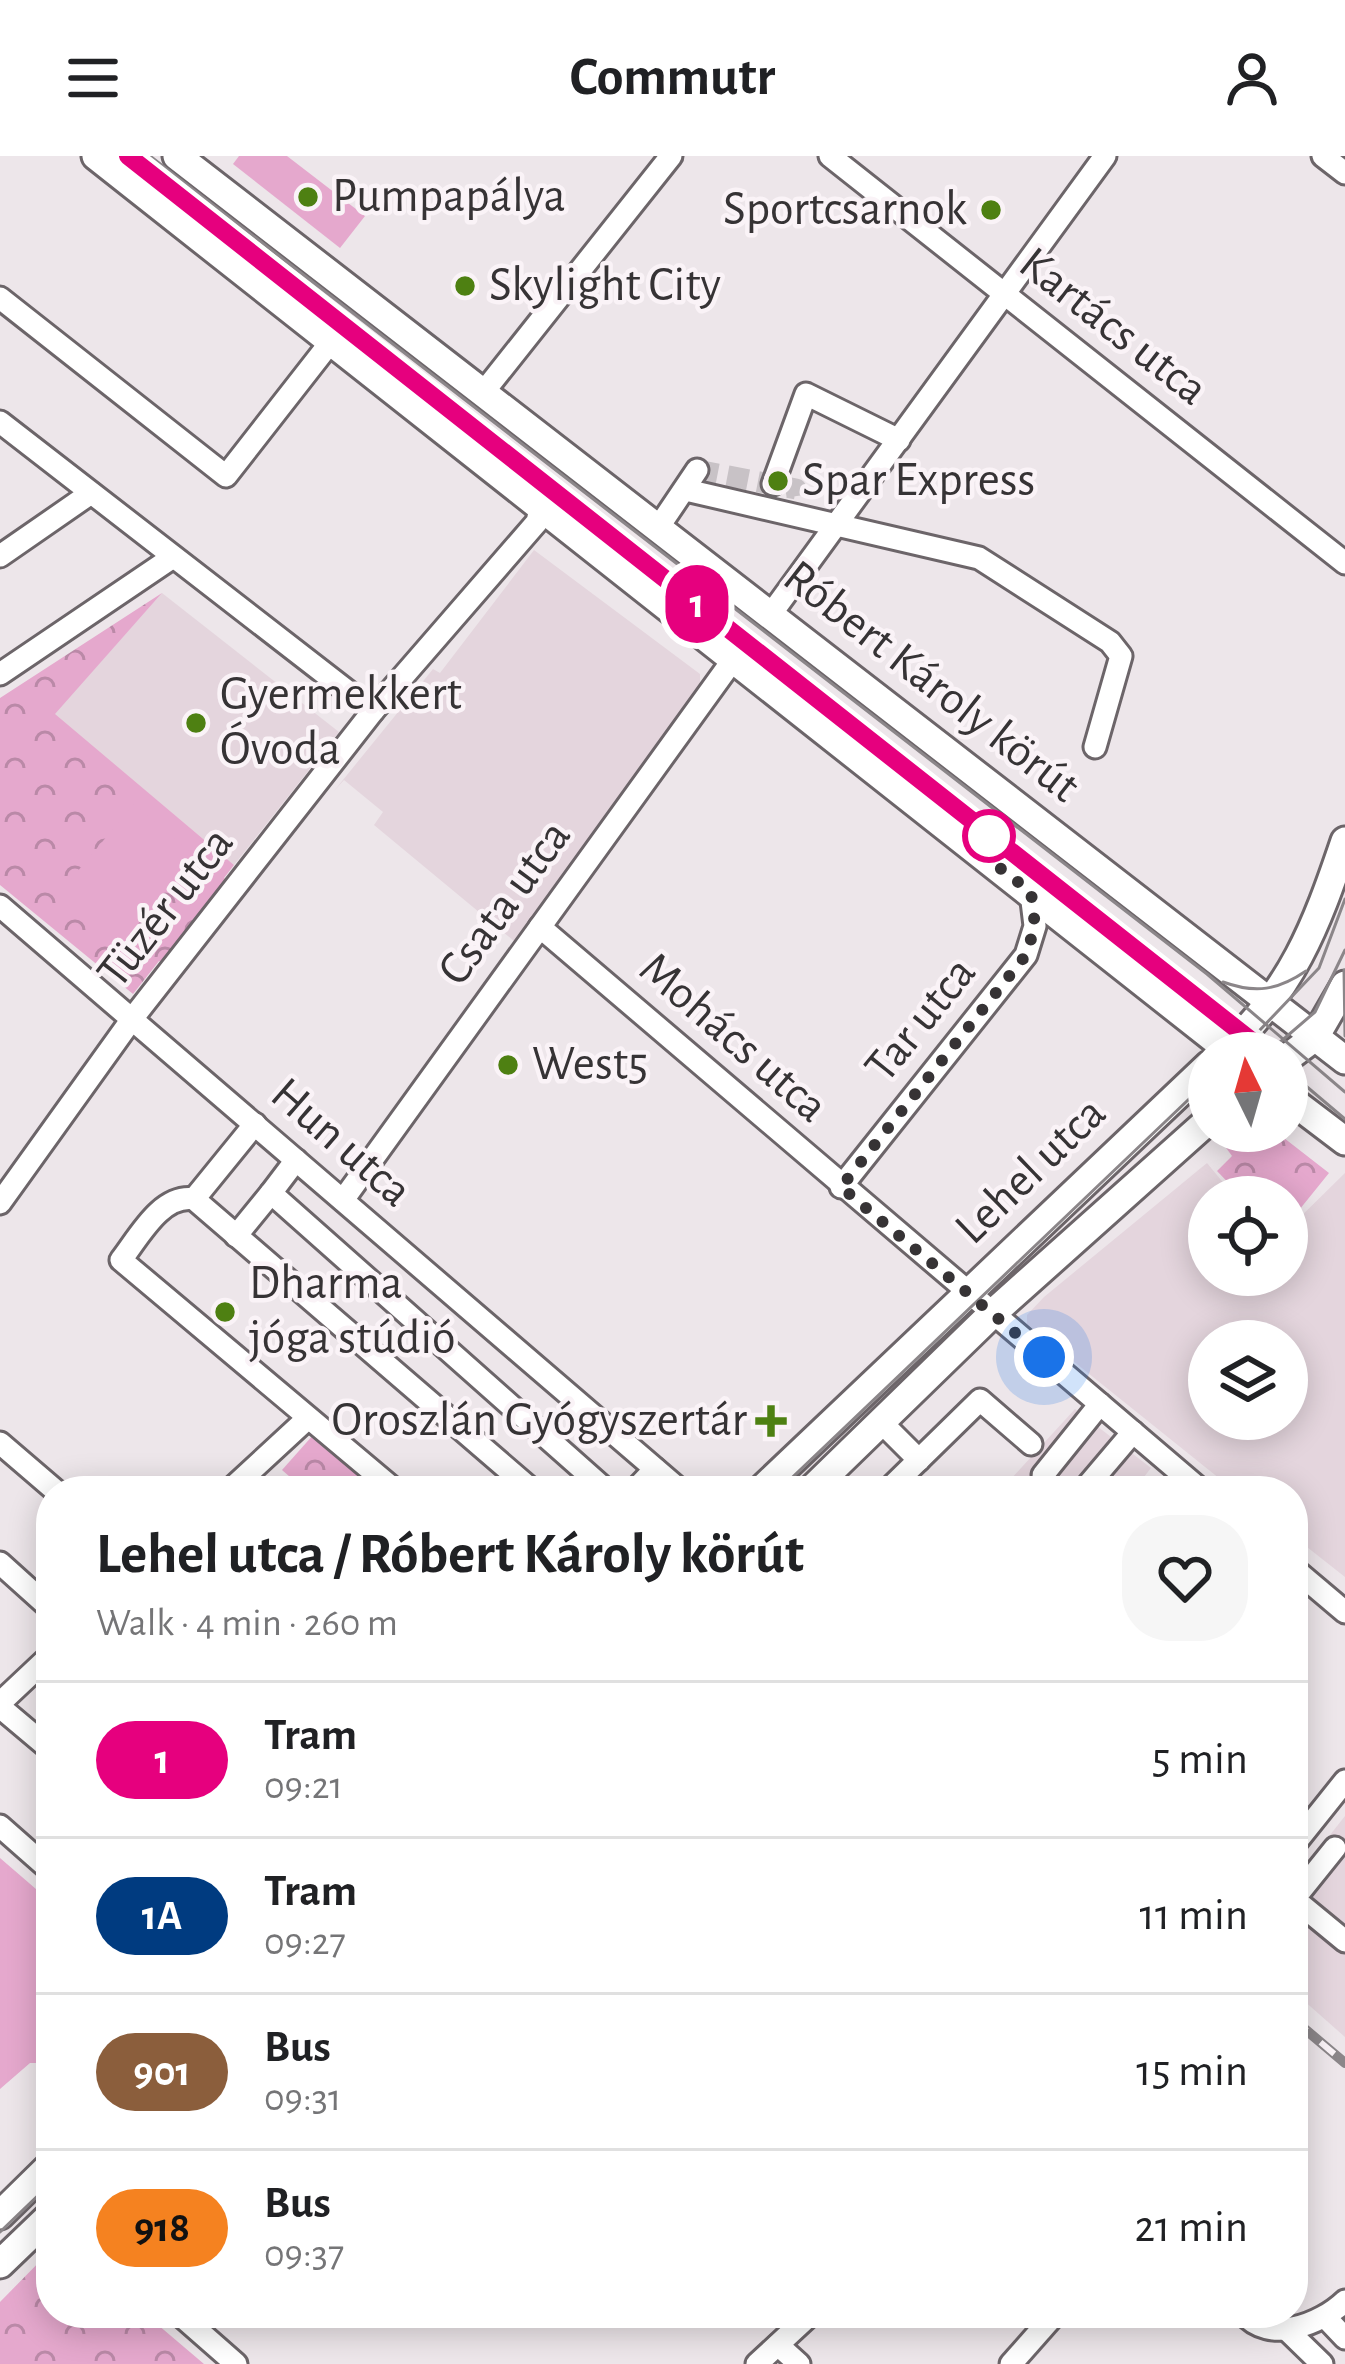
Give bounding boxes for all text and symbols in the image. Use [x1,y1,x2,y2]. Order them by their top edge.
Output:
icon: menu [60,45,126,111]
icon: person [1219,45,1285,111]
text: Commutr [570,51,775,105]
place label: Pumpapálya [332,173,566,221]
marker: Pumpapálya [295,184,321,210]
place label: Sportcsarnok [723,186,967,234]
marker: Sportcsarnok [978,197,1004,223]
street label: Kartács utca [1010,239,1216,415]
place label: Skylight City [489,262,721,310]
marker: Skylight City [452,273,478,299]
place label: Spar Express [802,457,1035,505]
marker: Spar Express [765,468,791,494]
street label: Róbert Károly körút [774,552,1088,812]
line badge: 1 [658,565,736,643]
text: 1 [689,583,705,625]
place label: Gyermekkert Óvoda [220,671,462,774]
marker: Gyermekkert Óvoda [183,710,209,736]
unlabelled marker [964,811,1014,861]
street label: Csata utca [430,812,580,994]
street label: Tüzér utca [89,819,243,997]
street label: Mohács utca [630,944,836,1132]
street label: Tar utca [857,949,985,1091]
north arrow [1188,1032,1308,1152]
map controls [1188,1032,1308,1440]
place label: West5 [532,1041,648,1089]
marker: West5 [495,1052,521,1078]
street label: Hun utca [262,1070,420,1216]
street label: Lehel utca [947,1089,1115,1253]
button: locate [1188,1176,1308,1296]
place label: Dharma jóga stúdió [249,1260,456,1363]
marker: Dharma jóga stúdió [212,1299,238,1325]
button: layers [1188,1320,1308,1440]
your location [1014,1327,1074,1387]
place label: Oroszlán Gyógyszertár [332,1397,747,1445]
marker: Oroszlán Gyógyszertár [758,1408,784,1434]
button: heart [1122,1515,1248,1641]
text: Lehel utca / Róbert Károly körút [96,1526,804,1583]
text: Walk · 4 min · 260 m [96,1604,398,1643]
text: Tram [264,1713,357,1758]
text: 5 min [1152,1737,1248,1782]
text: 1 [154,1739,170,1781]
text: 09:21 [264,1767,343,1806]
text: Tram [264,1869,357,1914]
text: 11 min [1140,1893,1248,1938]
text: 1A [142,1895,182,1937]
text: 09:27 [264,1923,346,1962]
text: Bus [264,2025,331,2070]
text: 15 min [1136,2049,1248,2094]
text: 901 [133,2051,191,2093]
text: 09:31 [264,2079,341,2118]
text: Bus [264,2181,331,2226]
text: 21 min [1135,2205,1248,2250]
text: 918 [134,2207,190,2249]
text: 09:37 [264,2235,344,2274]

